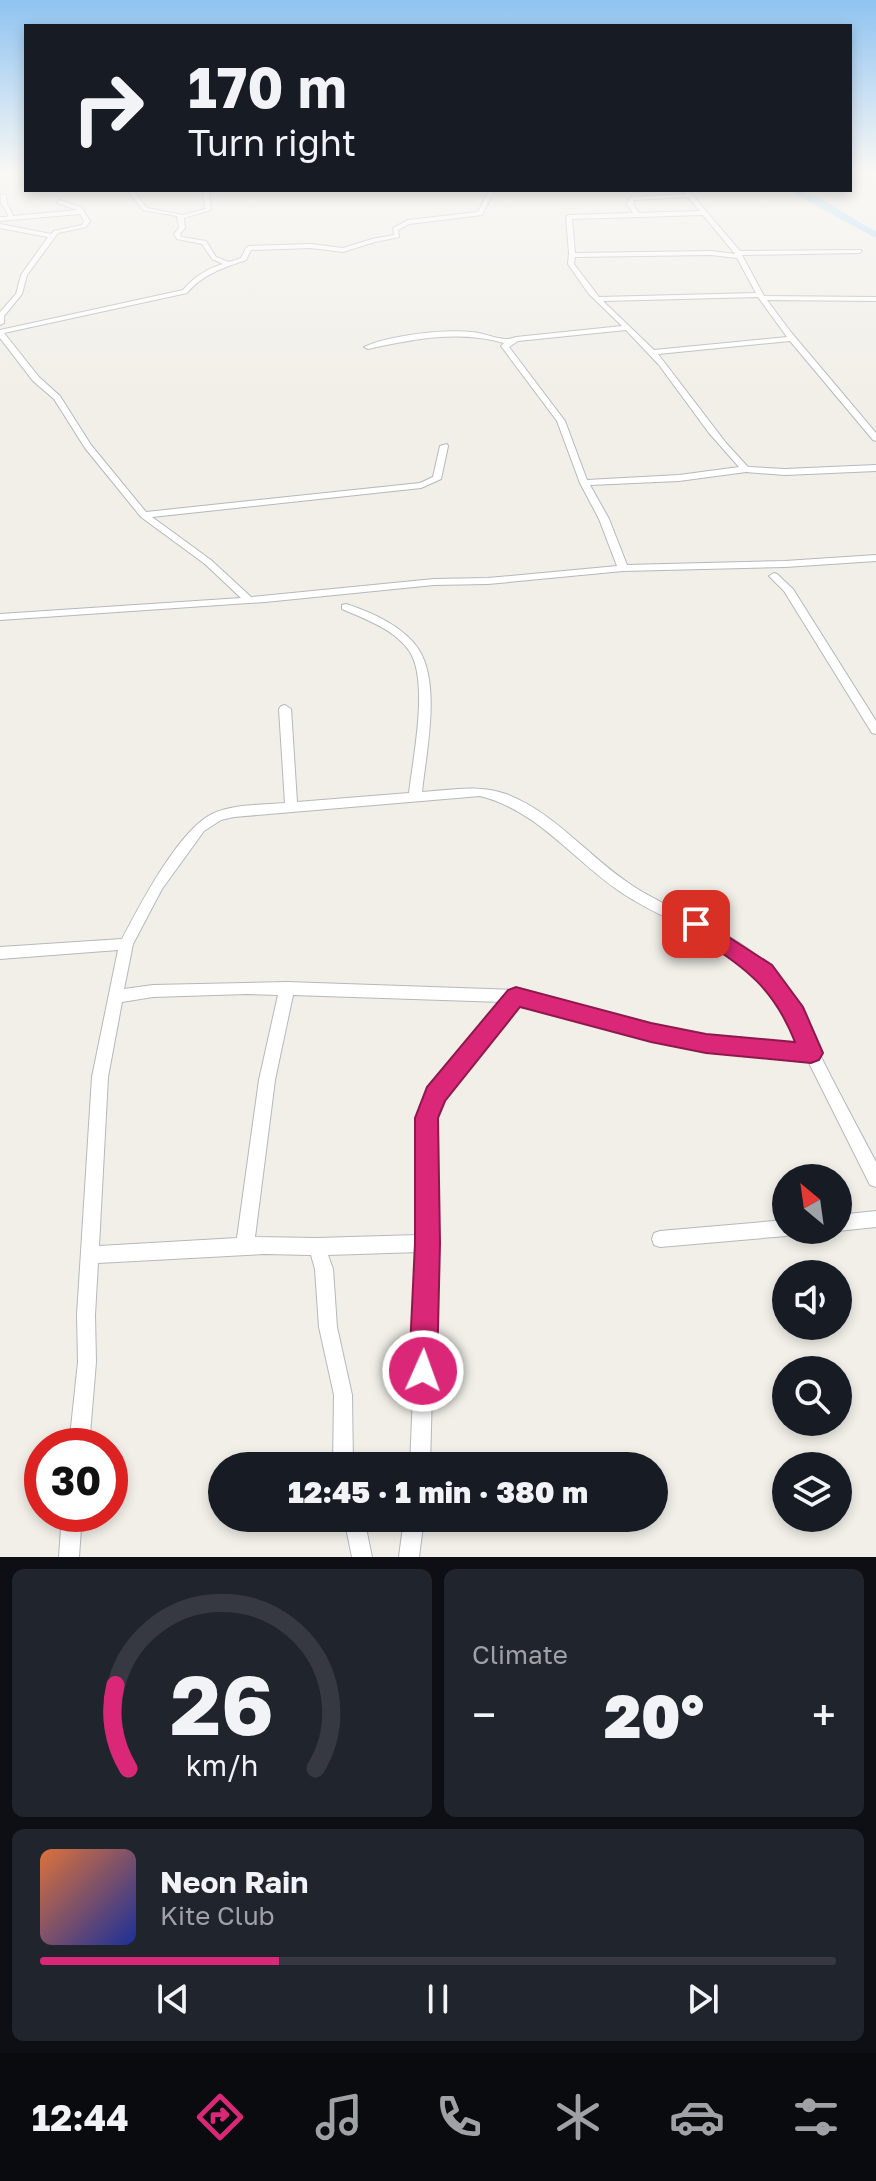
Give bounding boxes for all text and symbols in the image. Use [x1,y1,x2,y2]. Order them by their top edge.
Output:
text: 170 m [188,53,347,120]
icon: right [56,56,160,160]
text: Turn right [188,121,356,164]
pin [662,890,730,958]
icon: arrive [674,902,718,946]
north arrow [772,1164,852,1244]
map controls [772,1164,852,1532]
button: sound [772,1260,852,1340]
position arrow [381,1329,465,1413]
button: search [772,1356,852,1436]
speed limit sign: 30 [24,1428,128,1532]
button: layers [772,1452,852,1532]
text: 12:45 · 1 min · 380 m [288,1474,588,1510]
text: Climate [472,1639,568,1670]
text: 26 [170,1653,274,1753]
text: 20° [604,1679,704,1751]
text: − [472,1688,496,1741]
text: + [812,1688,836,1741]
text: km/h [186,1748,258,1782]
text: Neon Rain [160,1864,308,1900]
text: Kite Club [160,1900,275,1931]
icon: previous [151,1977,195,2021]
icon: pause [416,1977,460,2021]
icon: next [681,1977,725,2021]
icon: directions [192,2089,248,2145]
icon: music [311,2089,367,2145]
icon: phone [431,2089,487,2145]
icon: climate [550,2089,606,2145]
icon: car [669,2089,725,2145]
icon: filters [788,2089,844,2145]
text: 12:44 [32,2096,129,2139]

